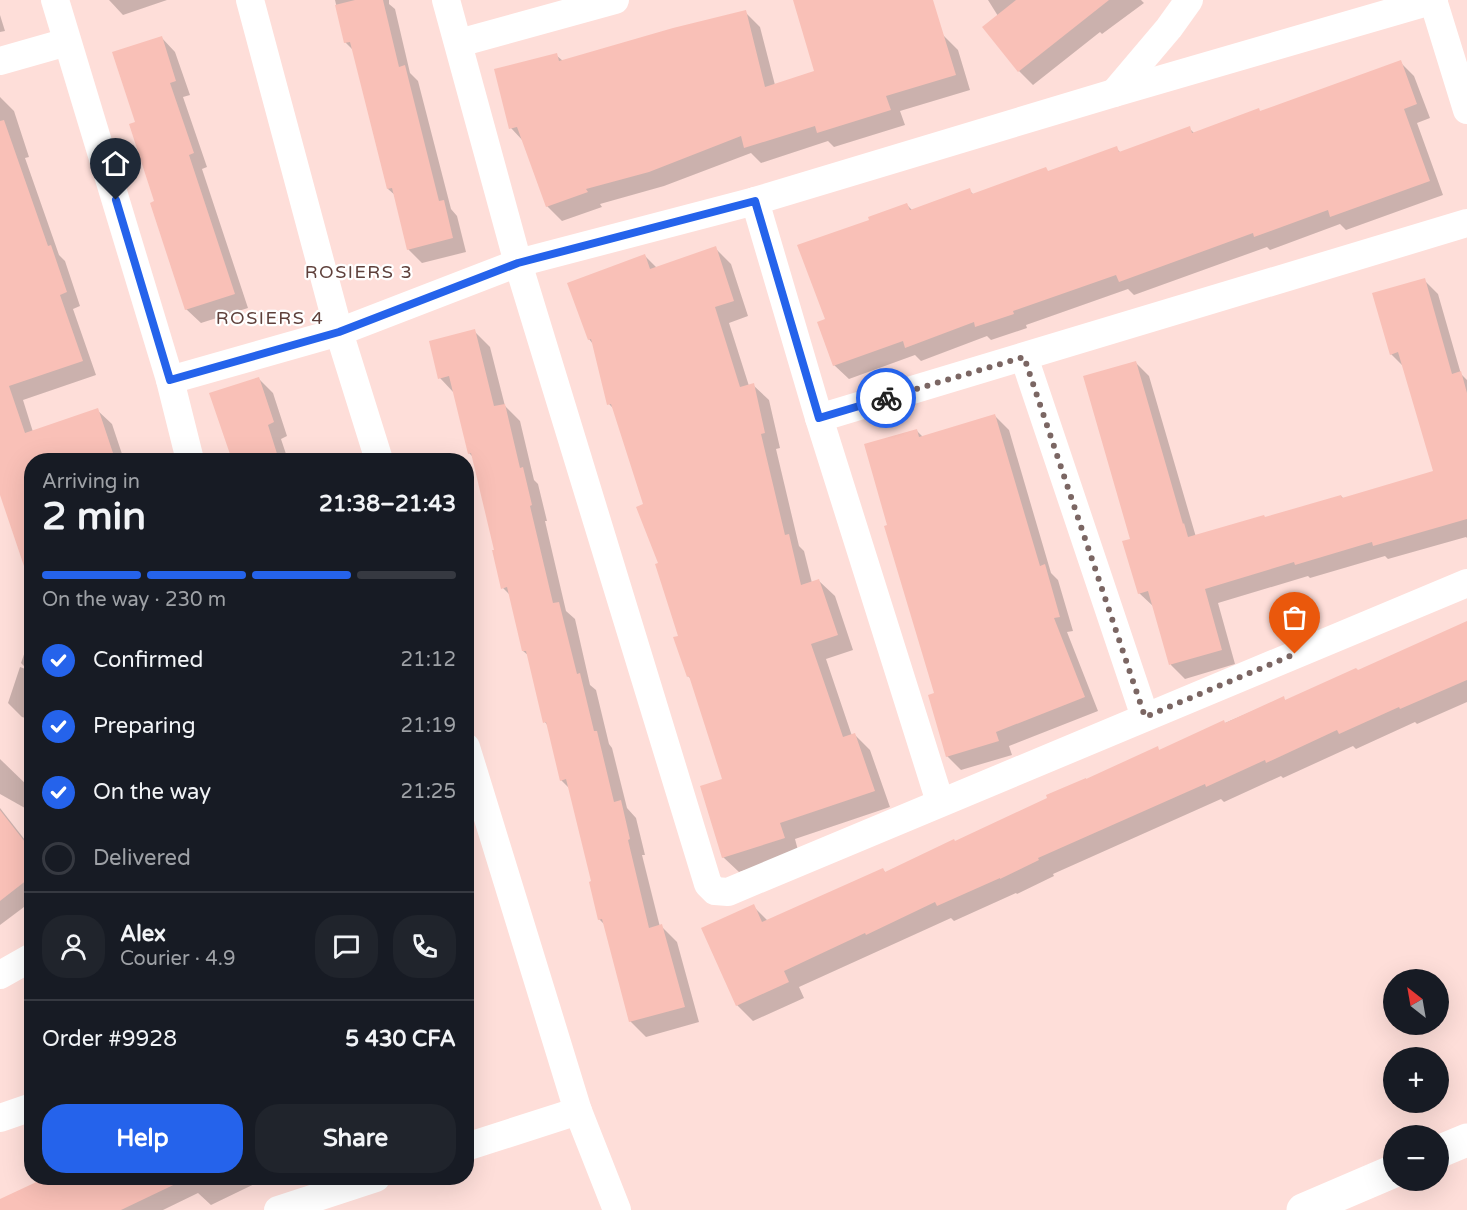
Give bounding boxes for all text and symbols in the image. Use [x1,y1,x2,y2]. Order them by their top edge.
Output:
pin [90,138,141,200]
icon: home [99,147,132,180]
district label: ROSIERS 3 [305,261,413,283]
district label: ROSIERS 4 [216,307,324,329]
courier [856,368,916,428]
icon: bike [870,382,903,415]
text: Arriving in [42,470,140,494]
text: 21:38–21:43 [319,491,456,517]
text: 2 min [42,493,146,540]
text: On the way · 230 m [42,588,226,612]
pin [1269,592,1320,654]
icon: bag [1278,601,1311,634]
icon: check [42,644,75,677]
text: Confirmed [93,647,203,673]
text: 21:12 [401,648,456,672]
icon: check [42,710,75,743]
text: Preparing [93,713,196,739]
text: 21:19 [401,714,456,738]
icon: check [42,776,75,809]
text: On the way [93,779,211,805]
text: 21:25 [401,780,456,804]
text: Delivered [93,845,191,871]
button: person [42,915,105,978]
button: chat [315,915,378,978]
button: phone [393,915,456,978]
text: Alex [120,921,166,947]
text: Courier · 4.9 [120,947,235,971]
north arrow [1383,969,1449,1035]
map controls [1383,969,1449,1191]
text: Order #9928 [42,1026,177,1052]
text: 5 430 CFA [345,1026,456,1052]
button: + [1383,1047,1449,1113]
button: Help [42,1104,243,1173]
button: Share [255,1104,456,1173]
button: − [1383,1125,1449,1191]

